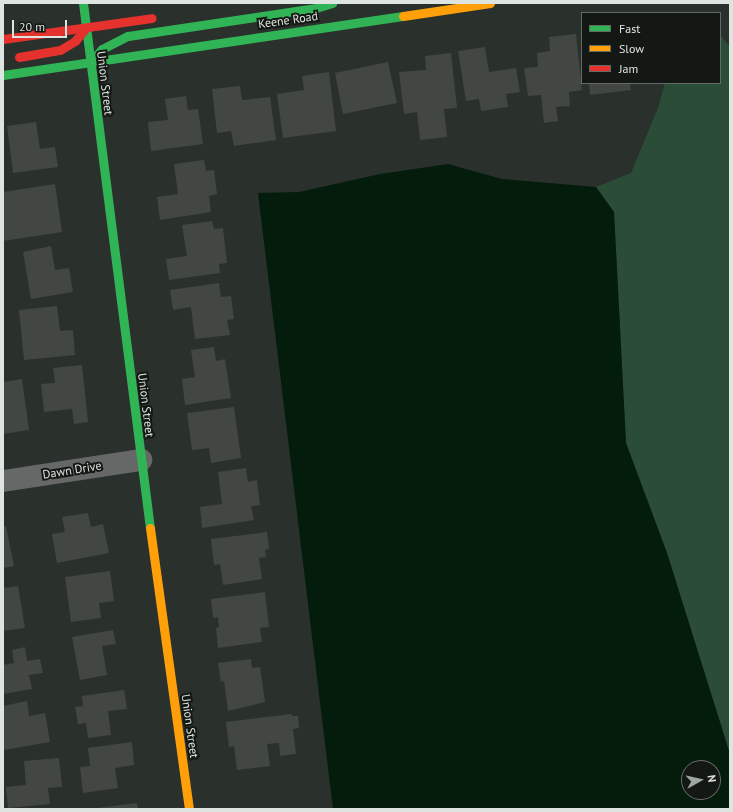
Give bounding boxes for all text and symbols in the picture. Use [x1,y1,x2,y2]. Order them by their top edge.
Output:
street label: Keene Road [257,9,319,31]
scale bar [14,12,69,38]
legend [581,12,721,84]
text: 20 m [19,19,45,34]
text: Fast [619,21,640,36]
text: Slow [619,41,644,56]
street label: Union Street [94,50,116,116]
text: Jam [619,61,638,76]
street label: Union Street [135,372,157,438]
street label: Dawn Drive [42,458,102,482]
street label: Union Street [178,693,202,759]
north arrow [681,760,721,800]
text: N [704,774,719,783]

